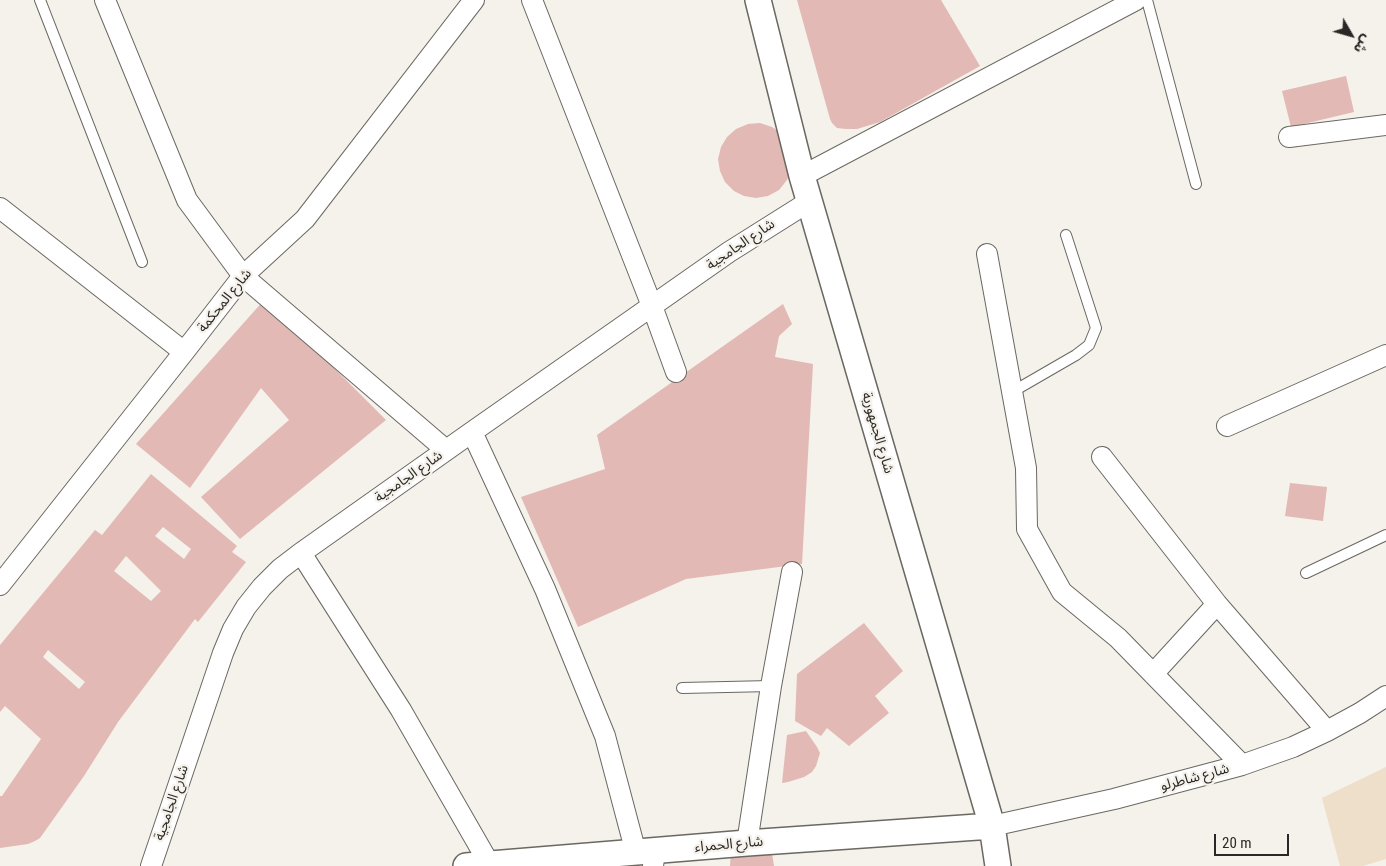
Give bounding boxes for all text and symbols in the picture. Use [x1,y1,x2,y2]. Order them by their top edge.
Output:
north arrow [1326,10,1376,60]
text: ش [1351,32,1375,57]
street label: شارع الجامجية [704,216,778,274]
street label: شارع المحكمة [194,266,256,336]
street label: شارع الجمهورية [857,390,897,476]
street label: شارع الجامجية [372,448,446,506]
street label: شارع شاطرلو [1159,761,1231,795]
street label: شارع الجامجية [151,763,193,843]
scale bar [1216,824,1291,856]
street label: شارع الحمراء [694,834,764,856]
text: 20 m [1222,834,1252,852]

